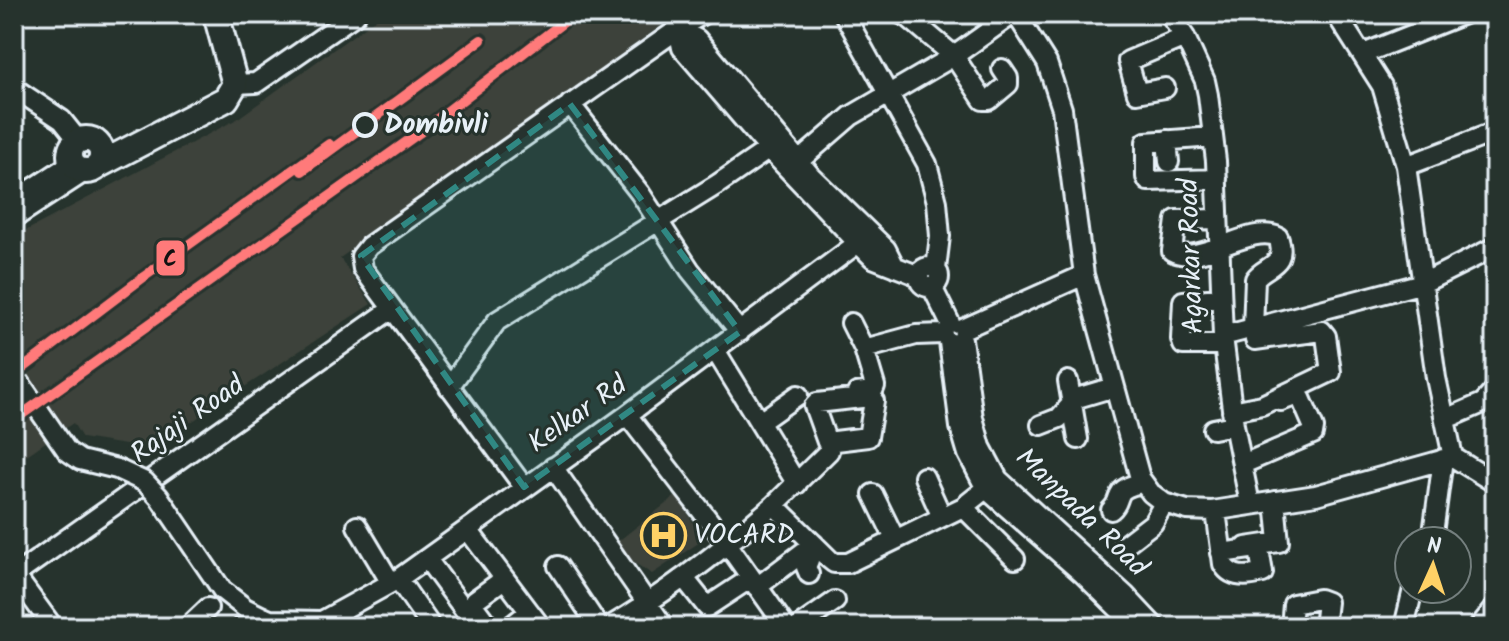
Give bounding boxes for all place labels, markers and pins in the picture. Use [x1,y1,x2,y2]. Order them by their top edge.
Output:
place label: Dombivli [384,103,489,148]
marker: Dombivli [353,113,377,137]
hospital icon: VOCARD [639,511,687,559]
place label: VOCARD [694,513,794,558]

